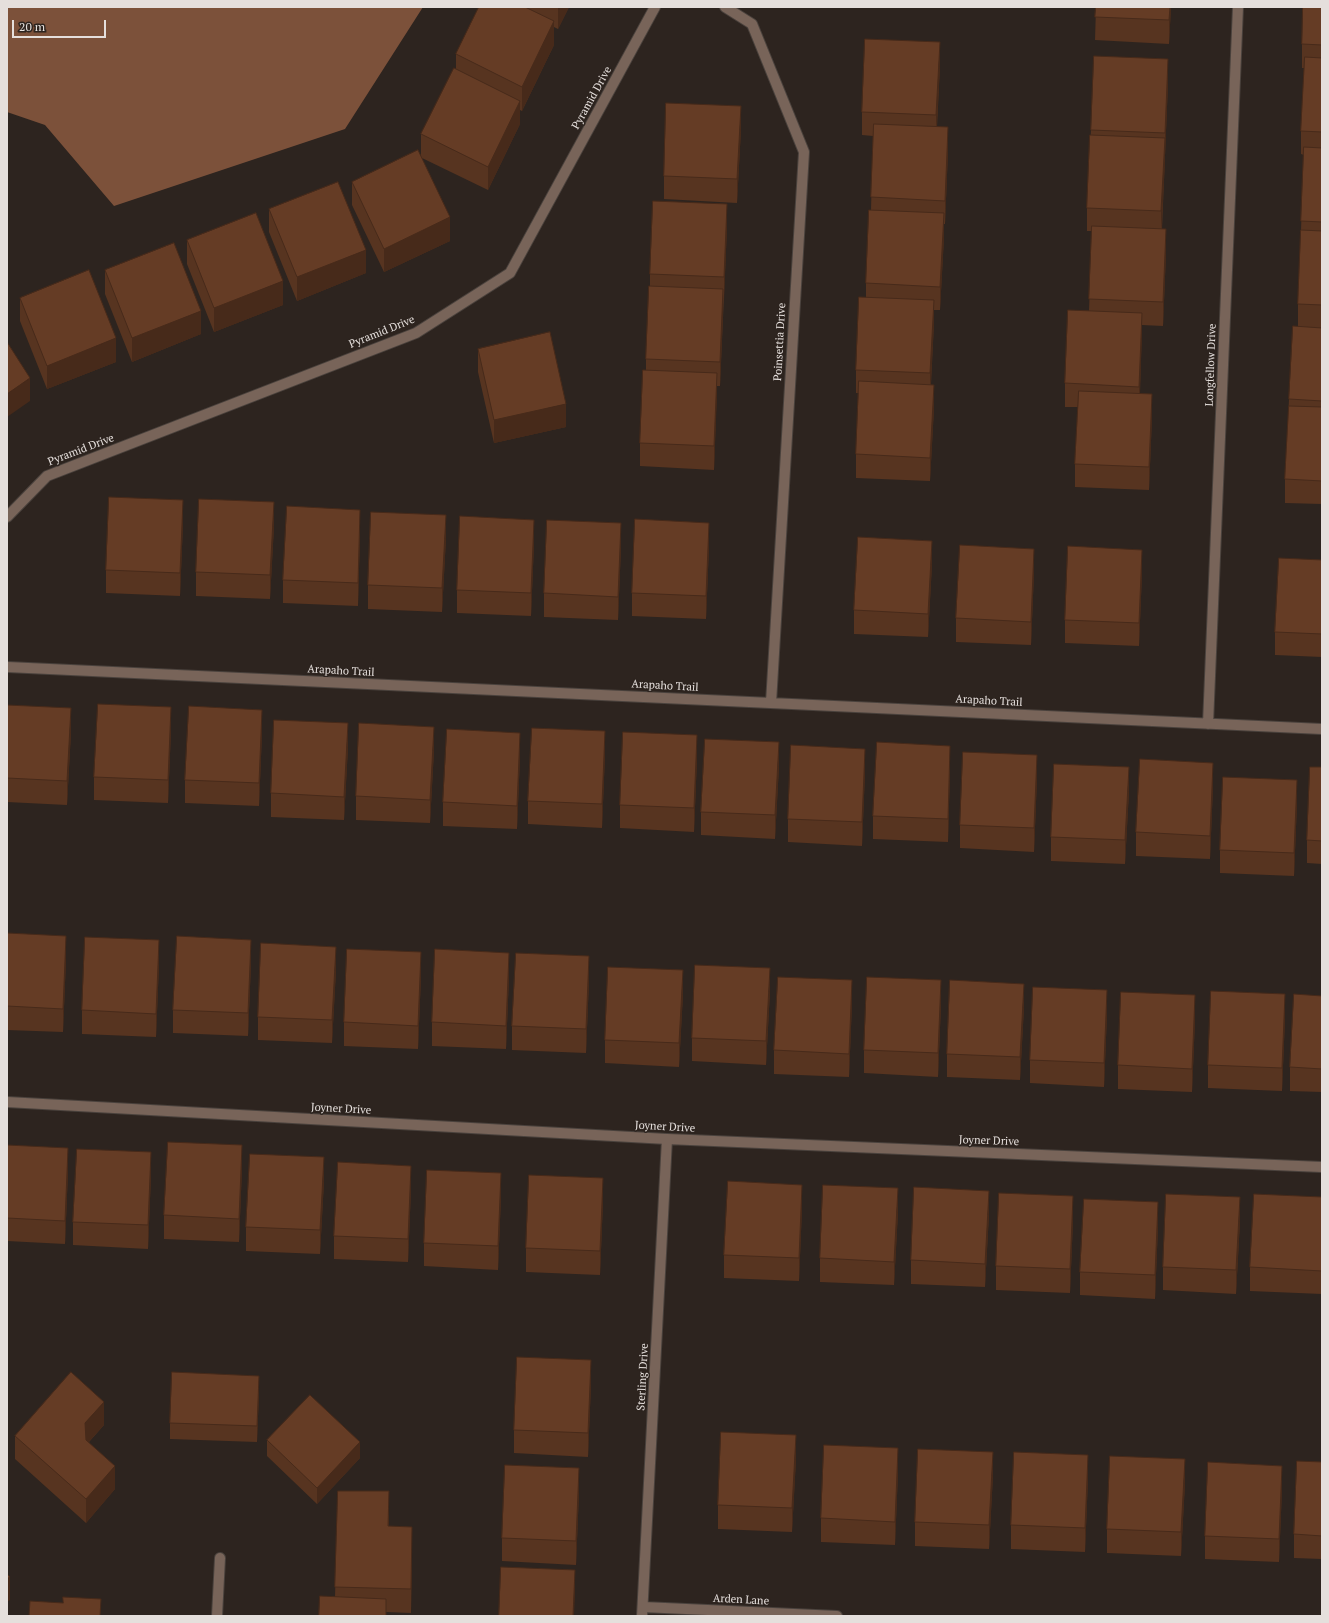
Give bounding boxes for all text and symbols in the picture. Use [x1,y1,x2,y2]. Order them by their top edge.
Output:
scale bar [14,12,108,38]
text: 20 m [19,19,45,34]
street label: Pyramid Drive [569,64,615,132]
street label: Poinsettia Drive [771,303,789,381]
street label: Pyramid Drive [347,313,417,351]
street label: Longfellow Drive [1203,323,1219,407]
street label: Pyramid Drive [46,431,116,469]
street label: Arapaho Trail [307,663,375,679]
street label: Arapaho Trail [631,678,699,694]
street label: Arapaho Trail [955,693,1023,709]
street label: Joyner Drive [311,1101,371,1117]
street label: Joyner Drive [635,1119,695,1135]
street label: Joyner Drive [959,1133,1019,1149]
street label: Sterling Drive [635,1343,651,1411]
street label: Arden Lane [713,1592,769,1608]

